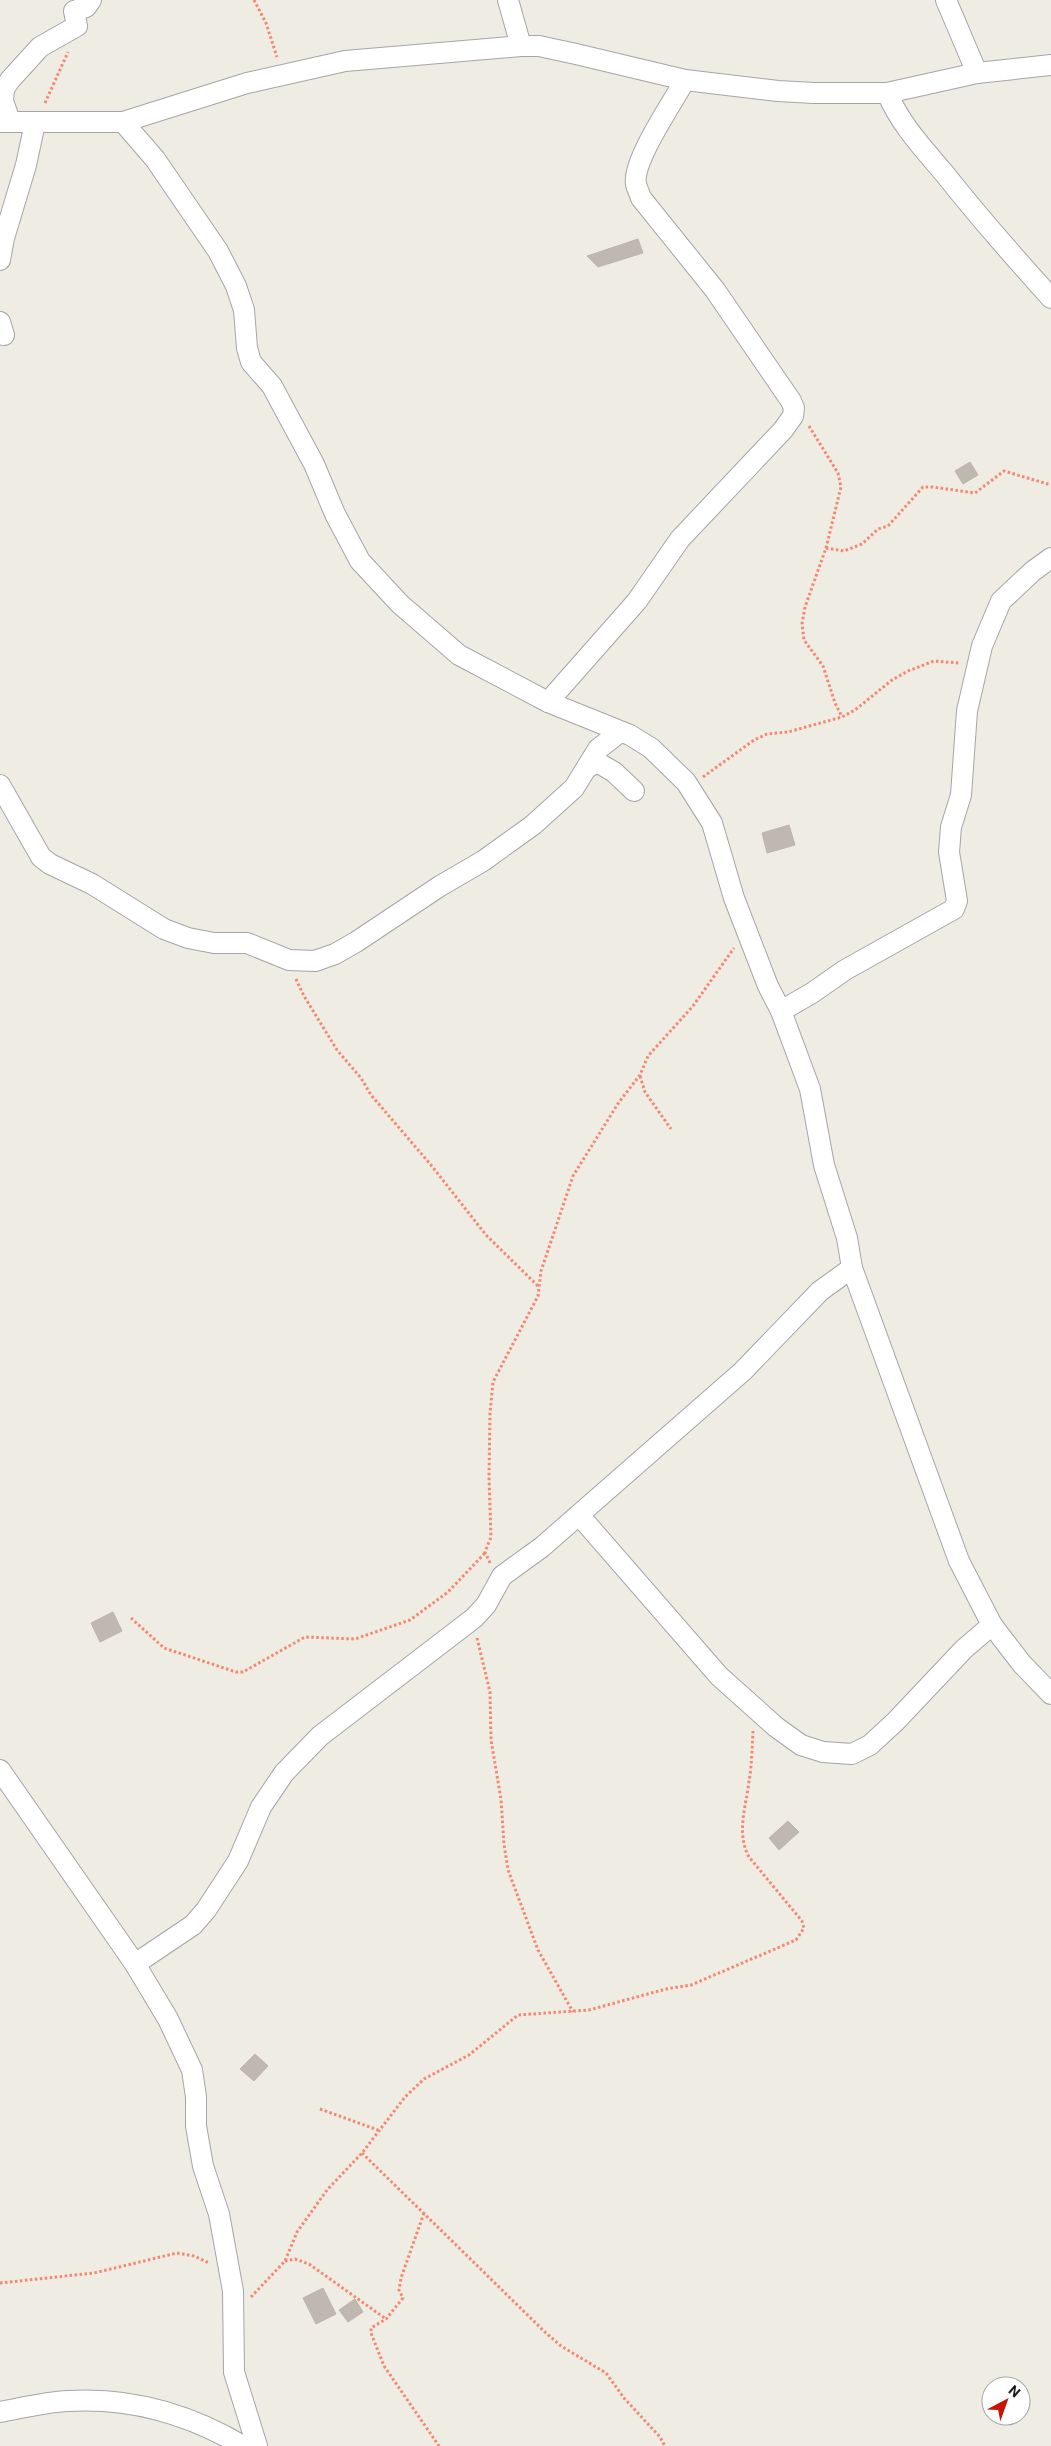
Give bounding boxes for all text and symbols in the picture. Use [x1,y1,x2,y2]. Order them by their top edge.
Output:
north arrow [981,2376,1031,2426]
text: N [1006,2382,1024,2400]

